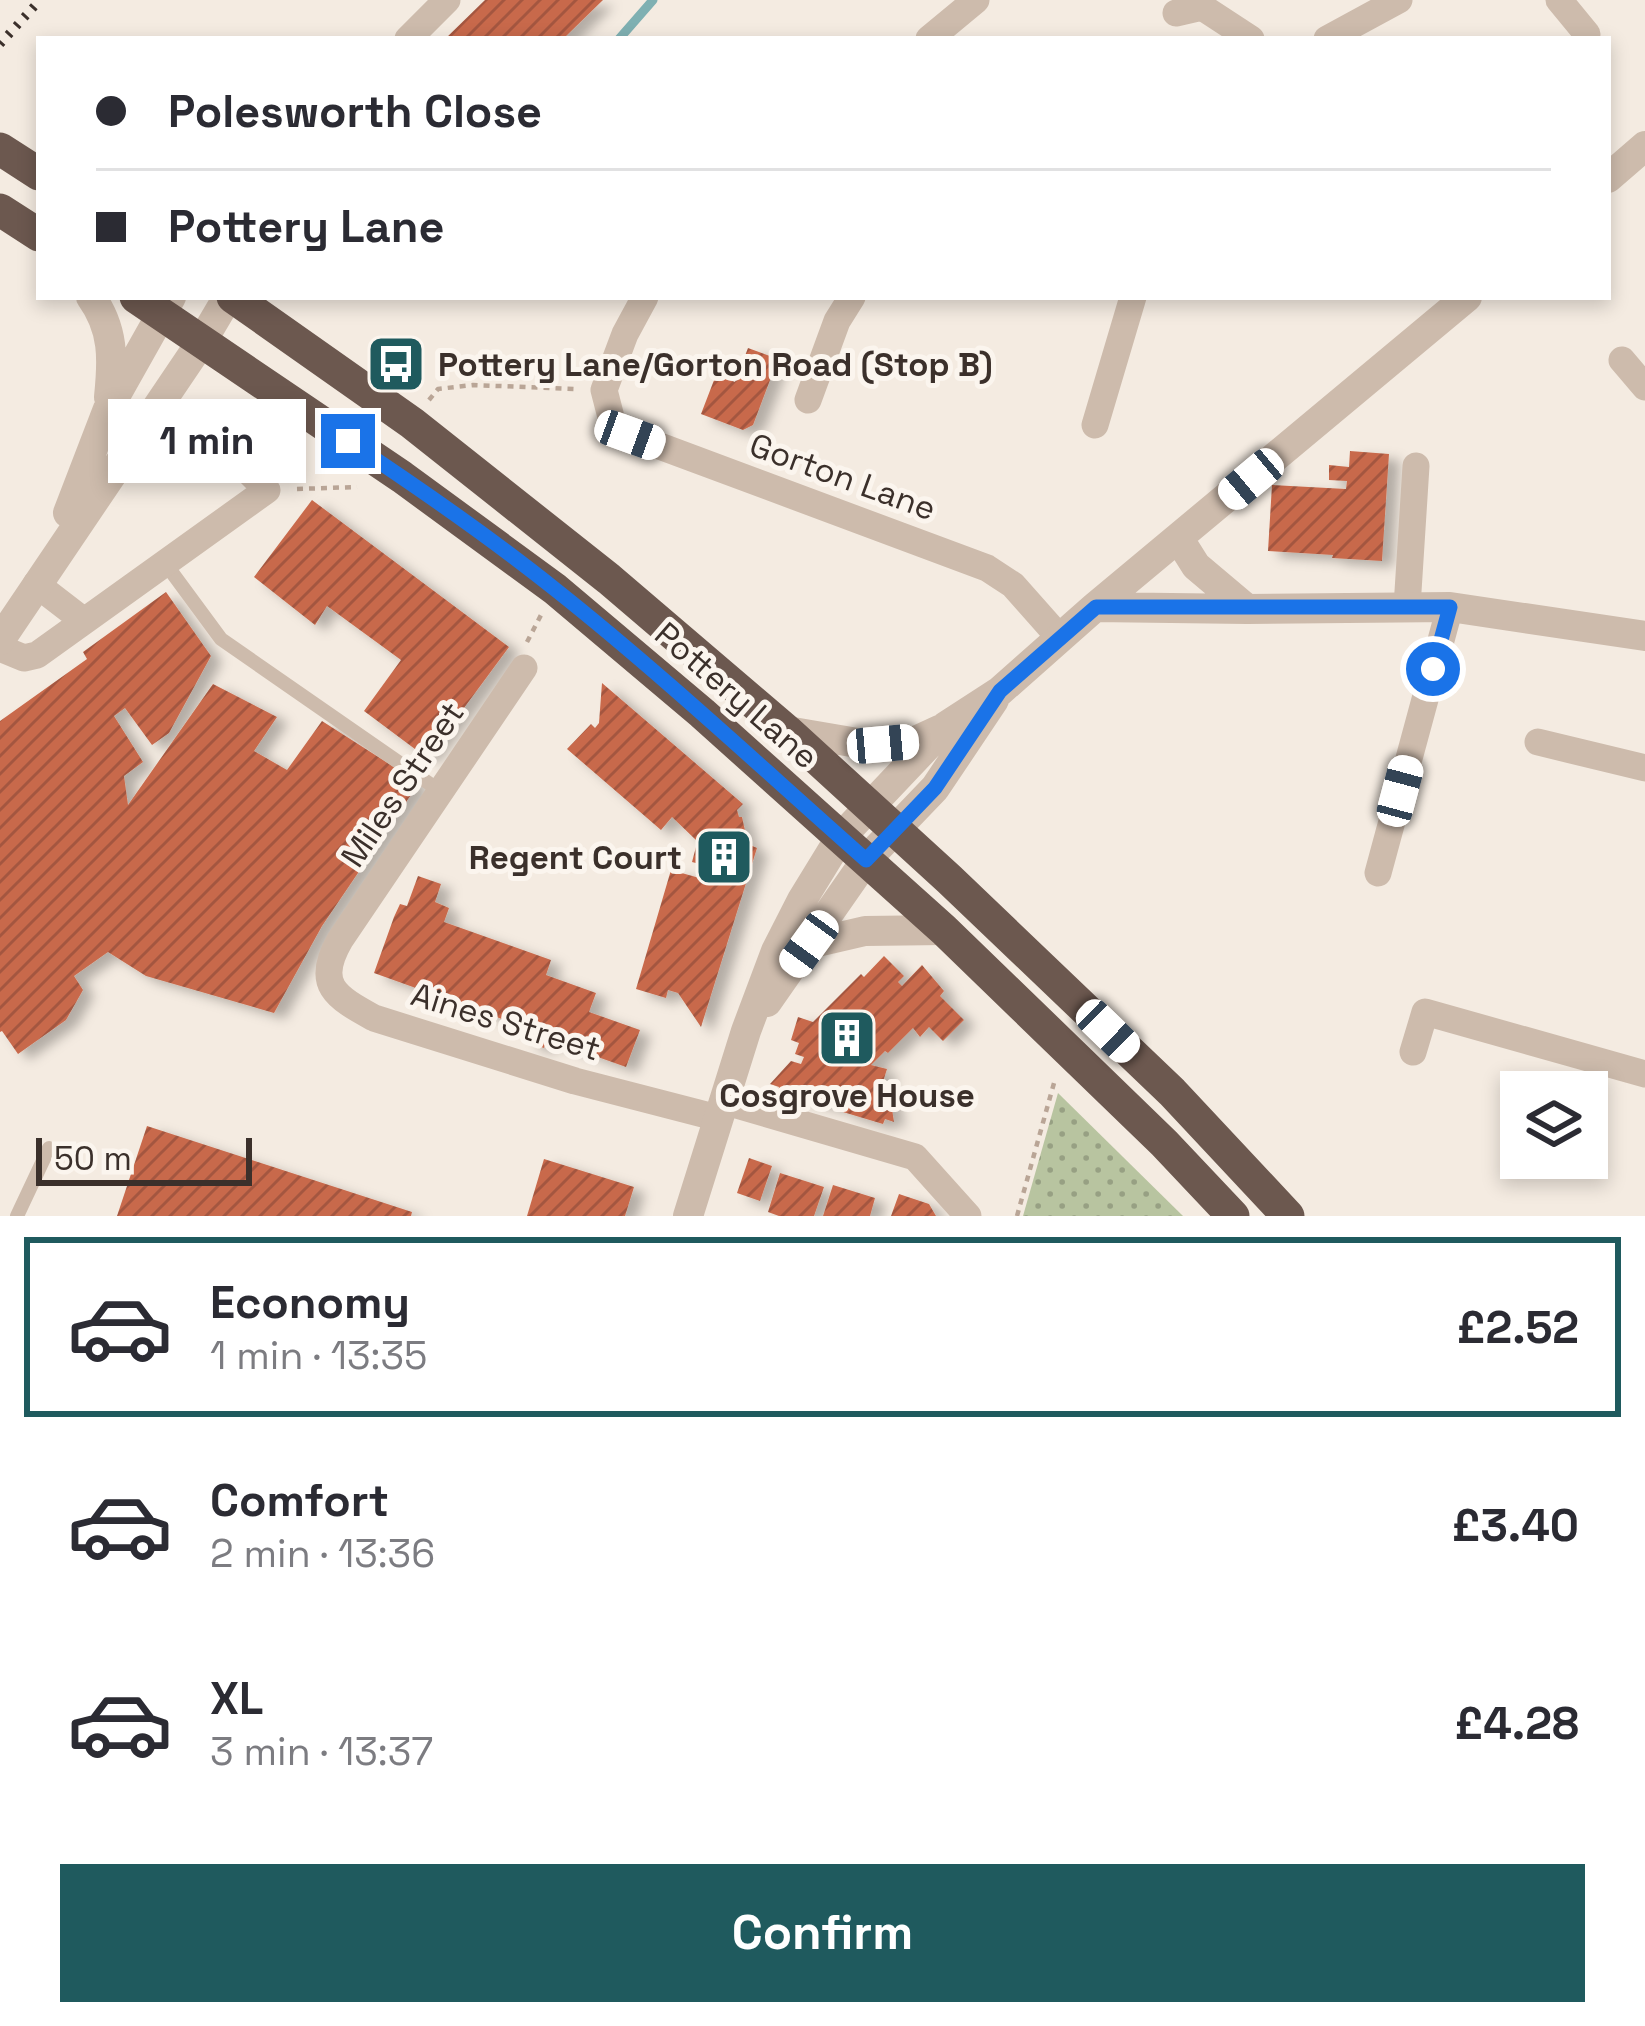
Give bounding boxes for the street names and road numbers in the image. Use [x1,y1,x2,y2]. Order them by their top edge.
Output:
street label: Gorton Lane [744,424,941,530]
street label: Pottery Lane [646,613,827,778]
street label: Miles Street [332,694,474,875]
street label: Aines Street [406,973,605,1071]

